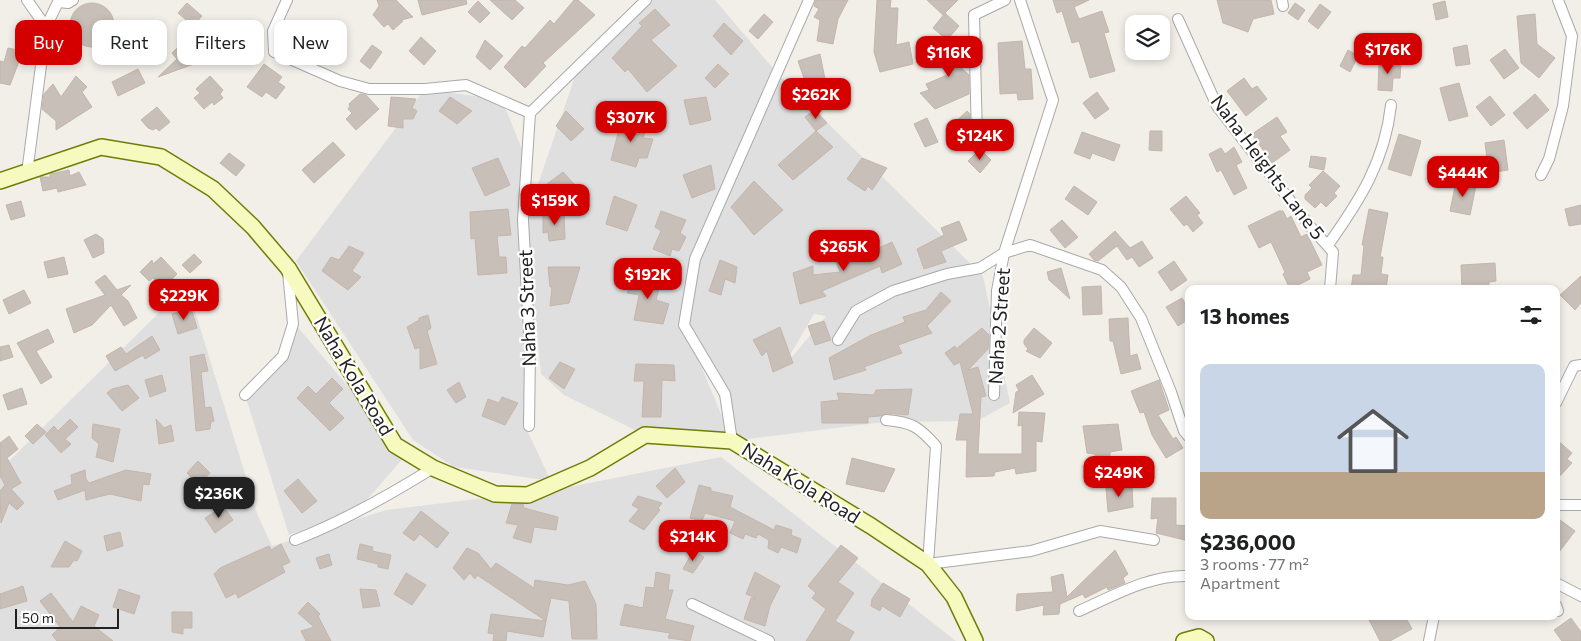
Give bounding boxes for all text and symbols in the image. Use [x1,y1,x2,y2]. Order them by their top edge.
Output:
map controls [1125,15,1170,60]
button: layers [1125,15,1170,60]
chip: Buy [15,20,82,65]
chip: Rent [92,20,167,65]
chip: Filters [177,20,264,65]
chip: New [274,20,347,65]
pin: $176K [1353,32,1423,75]
pin: $116K [914,36,984,78]
text: $176K [1365,39,1411,58]
text: $116K [927,42,971,61]
pin: $262K [781,78,851,120]
text: $262K [792,84,840,103]
street label: Naha Heights Lane 5 [1206,90,1330,244]
pin: $307K [596,100,666,143]
text: $307K [607,107,655,126]
pin: $124K [945,119,1015,161]
text: $124K [957,125,1003,144]
pin: $444K [1428,156,1498,198]
text: $444K [1438,162,1488,181]
pin: $159K [520,184,590,226]
text: $159K [532,190,578,209]
pin: $265K [809,230,879,272]
text: $265K [820,236,868,255]
street label: Naha 3 Street [513,249,540,367]
pin: $192K [613,258,683,300]
text: $192K [625,264,671,283]
street label: Naha 2 Street [983,267,1014,385]
pin: $229K [149,278,219,321]
text: $229K [160,285,208,304]
icon: filters [1517,301,1545,329]
text: 13 homes [1200,303,1290,328]
street label: Naha Kola Road [310,312,399,439]
icon: home [1328,396,1418,486]
street label: Naha Kola Road [738,437,865,528]
pin: $249K [1084,456,1154,498]
text: $249K [1095,462,1143,481]
pin: $236K [184,476,254,519]
text: $236K [195,483,243,502]
pin: $214K [658,520,728,562]
text: $214K [670,526,716,545]
text: $236,000 [1200,529,1296,554]
text: 3 rooms · 77 m² [1200,554,1309,573]
text: Apartment [1200,573,1280,592]
scale bar [15,606,119,629]
text: 50 m [22,609,54,626]

